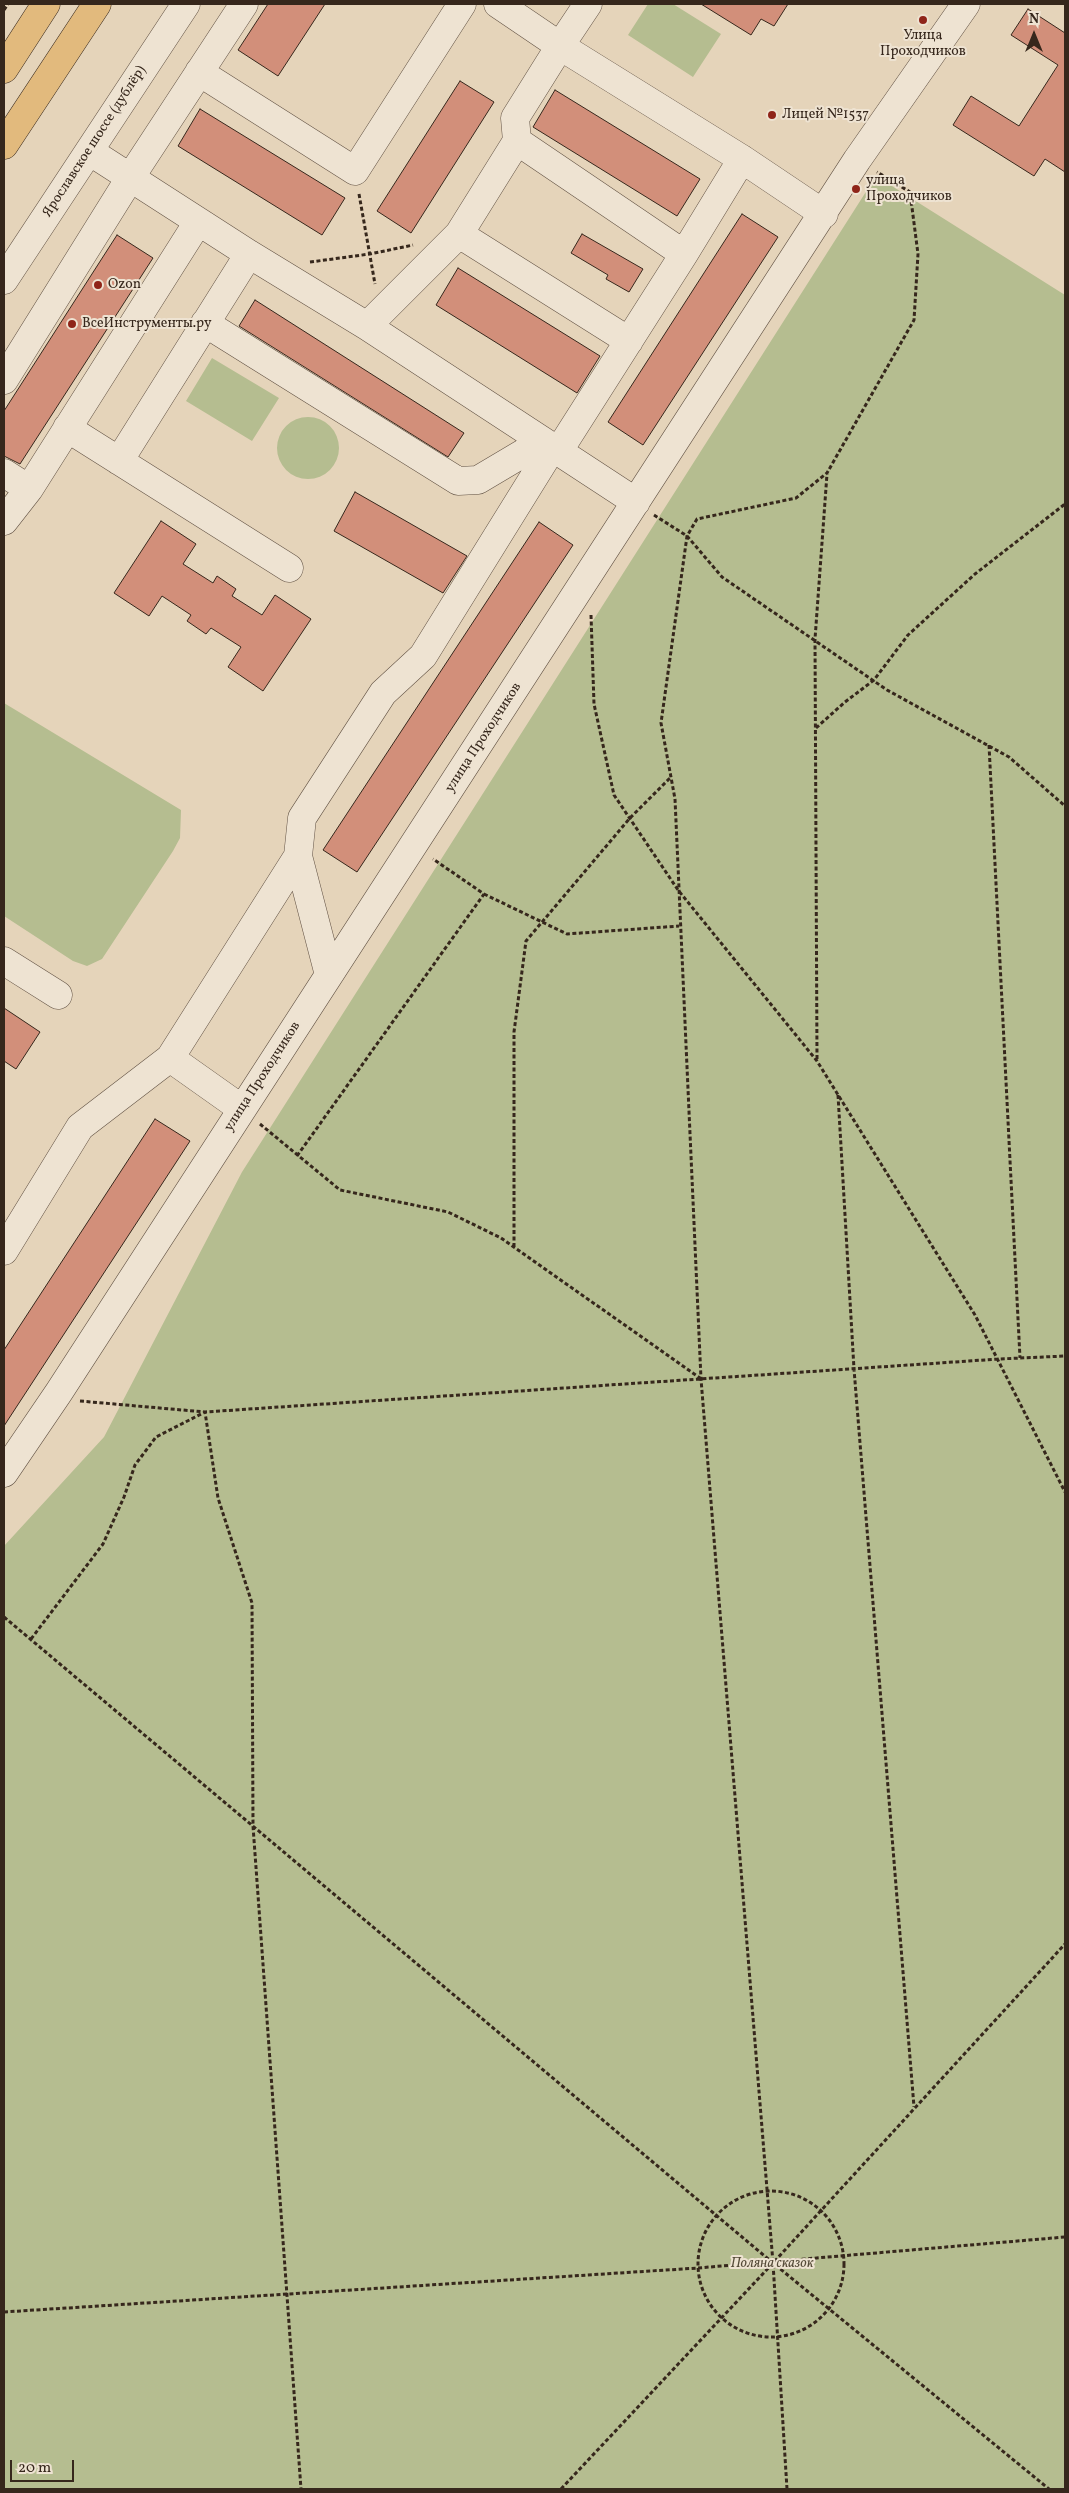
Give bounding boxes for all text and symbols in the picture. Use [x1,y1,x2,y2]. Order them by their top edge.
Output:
north arrow [1009,10,1059,60]
text: N [1029,10,1039,29]
marker: Улица Проходчиков [917,14,929,26]
place label: Улица Проходчиков [880,28,966,60]
street label: Ярославское шоссе (дублёр) [40,63,150,221]
place label: Лицей №1537 [782,107,869,123]
marker: Лицей №1537 [766,109,778,121]
place label: улица Проходчиков [866,173,952,206]
marker: улица Проходчиков [850,183,862,195]
place label: Ozon [108,277,141,293]
marker: Ozon [92,279,104,291]
place label: ВсеИнструменты.ру [82,316,212,332]
marker: ВсеИнструменты.ру [66,318,78,330]
street label: улица Проходчиков [442,680,526,796]
street label: улица Проходчиков [221,1019,305,1135]
park label: Поляна сказок [731,2256,813,2272]
scale bar [12,2450,76,2482]
text: 20 m [18,2458,51,2479]

